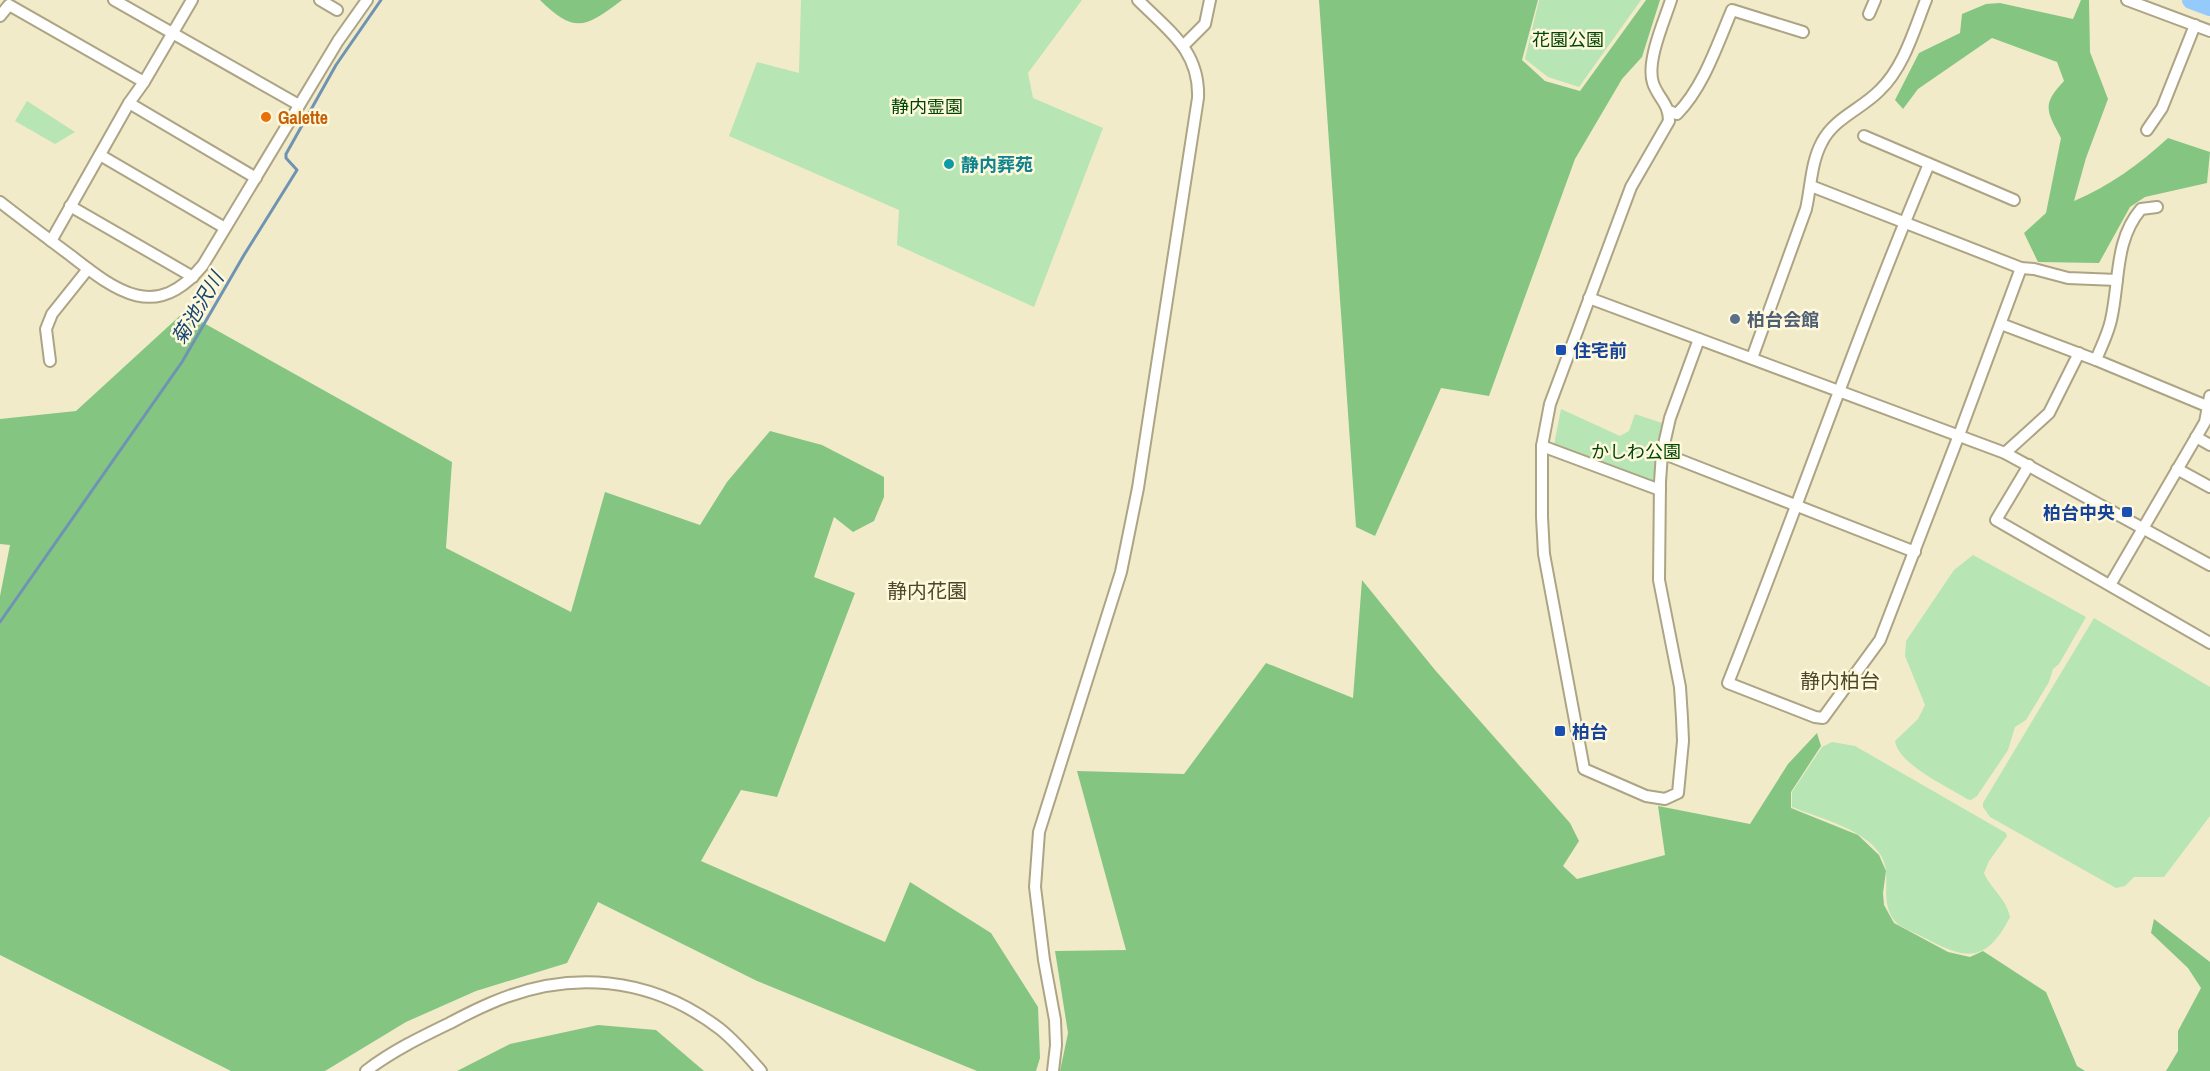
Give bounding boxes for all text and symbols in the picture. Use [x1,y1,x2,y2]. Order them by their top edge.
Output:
park label: 花園公園 [1532,27,1604,52]
park label: 静内霊園 [891,94,963,119]
place label: Galette [278,105,328,130]
marker: Galette [259,110,273,124]
place label: 静内葬苑 [961,152,1033,177]
marker: 静内葬苑 [942,157,956,171]
water label: 菊池沢川 [165,265,230,349]
place label: 柏台会館 [1747,307,1819,332]
marker: 柏台会館 [1728,312,1742,326]
place label: 住宅前 [1573,338,1627,363]
marker: 住宅前 [1554,343,1568,357]
park label: かしわ公園 [1591,439,1681,464]
place label: 柏台中央 [2043,500,2115,525]
marker: 柏台中央 [2120,505,2134,519]
district label: 静内花園 [887,577,967,604]
district label: 静内柏台 [1800,667,1880,694]
place label: 柏台 [1572,719,1608,744]
marker: 柏台 [1553,724,1567,738]

